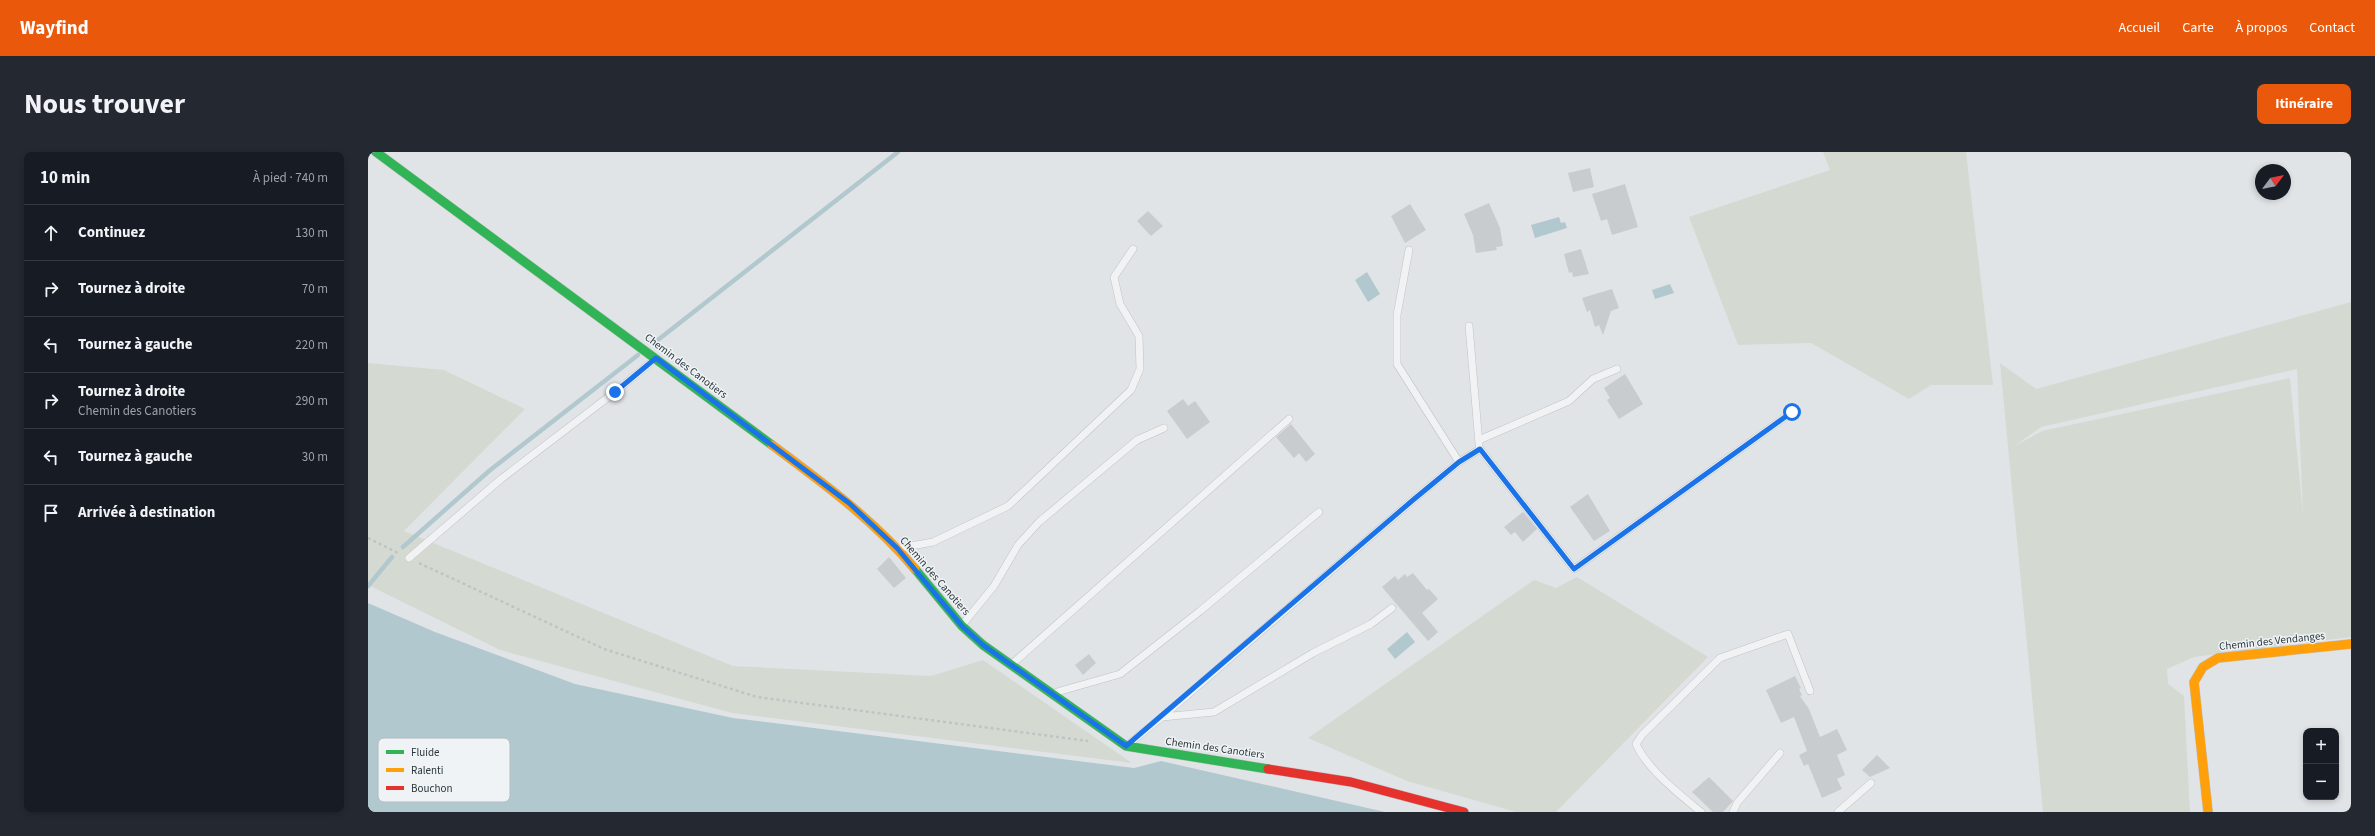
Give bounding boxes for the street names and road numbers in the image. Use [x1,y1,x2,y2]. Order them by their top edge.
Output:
street label: Chemin des Canotiers [642,330,731,402]
street label: Chemin des Canotiers [897,533,974,619]
street label: Chemin des Vendanges [2218,628,2326,654]
street label: Chemin des Canotiers [1164,734,1266,762]

